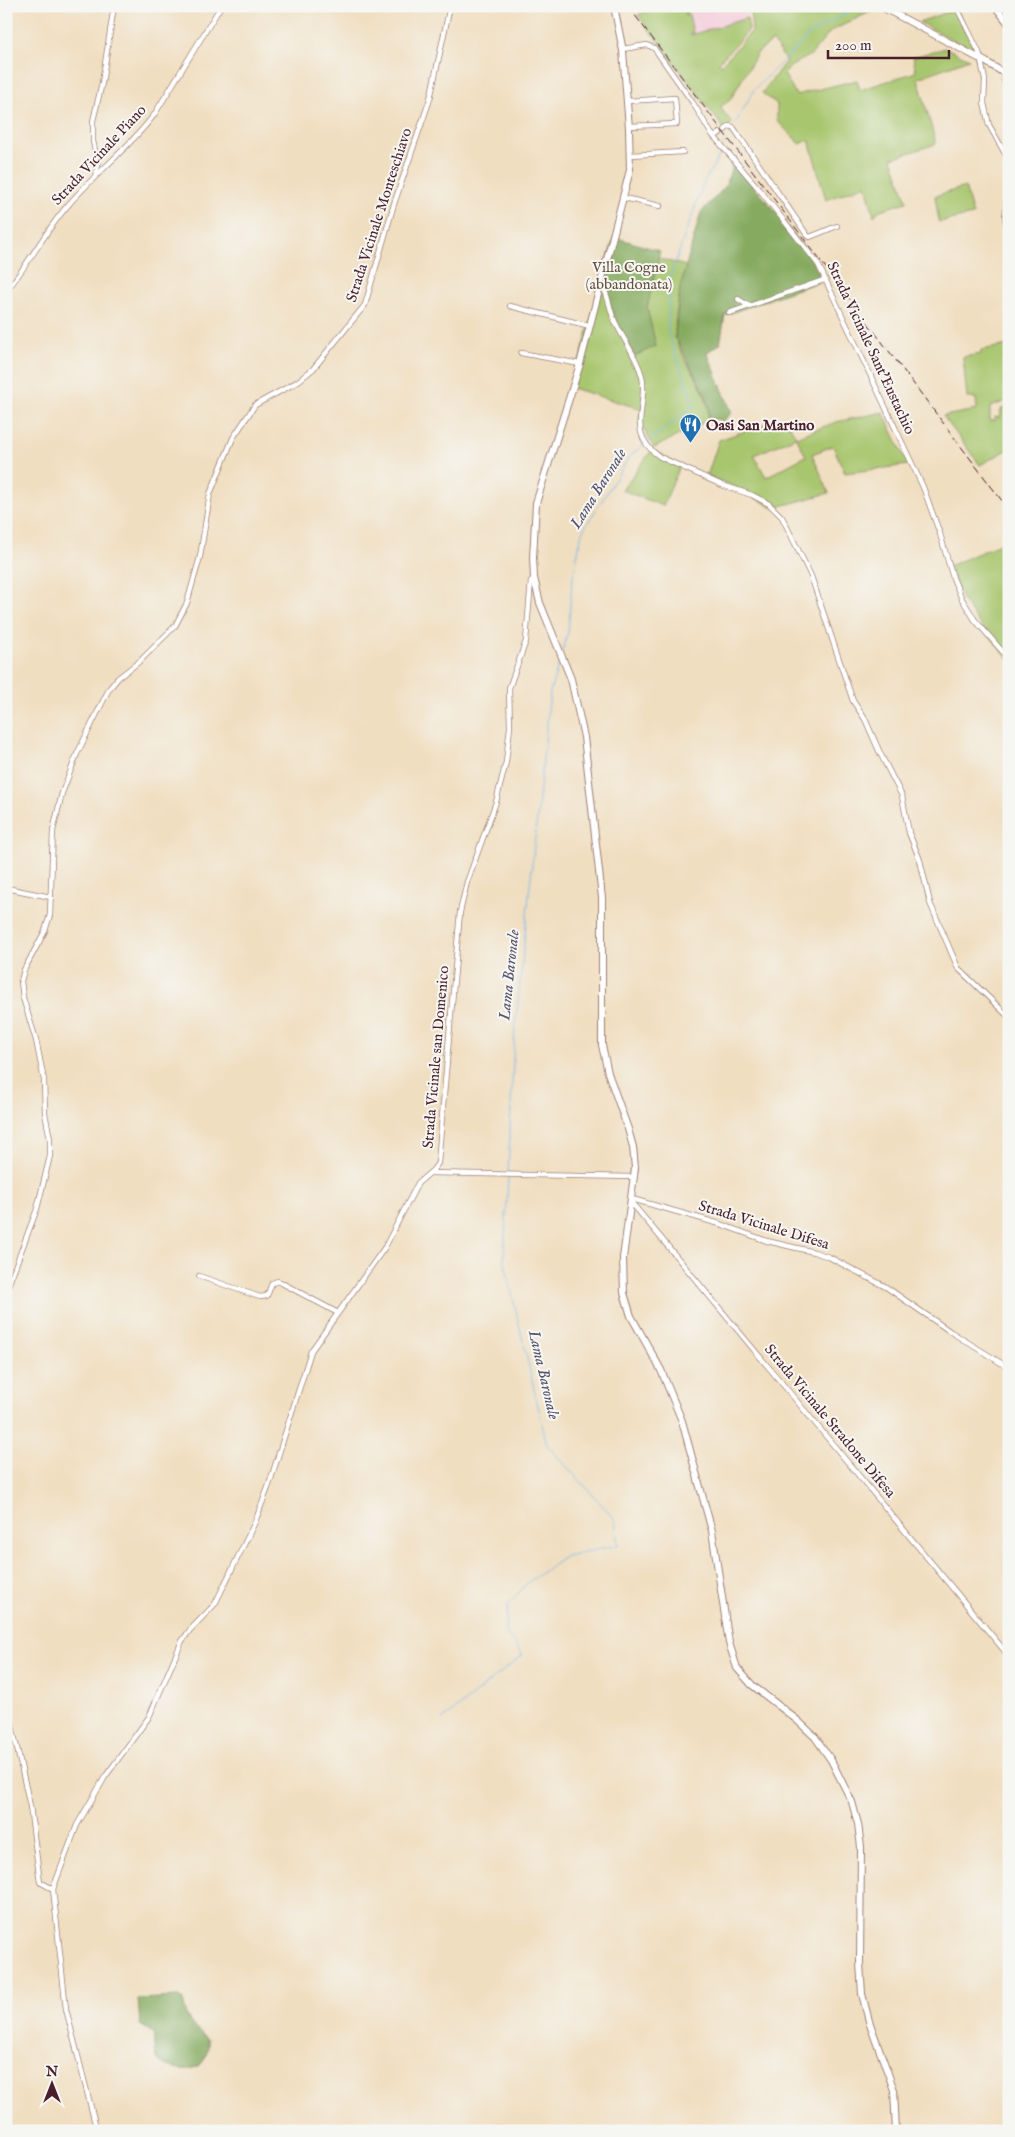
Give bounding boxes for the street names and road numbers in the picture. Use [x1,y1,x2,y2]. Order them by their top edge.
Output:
street label: Strada Vicinale Piano [47,101,151,209]
street label: Strada Vicinale Monteschiavo [342,125,416,305]
street label: Strada Vicinale Sant'Eustachio [823,259,919,437]
street label: Strada Vicinale san Domenico [419,965,453,1149]
street label: Strada Vicinale Difesa [696,1196,832,1254]
street label: Strada Vicinale Stradone Difesa [760,1340,900,1502]

